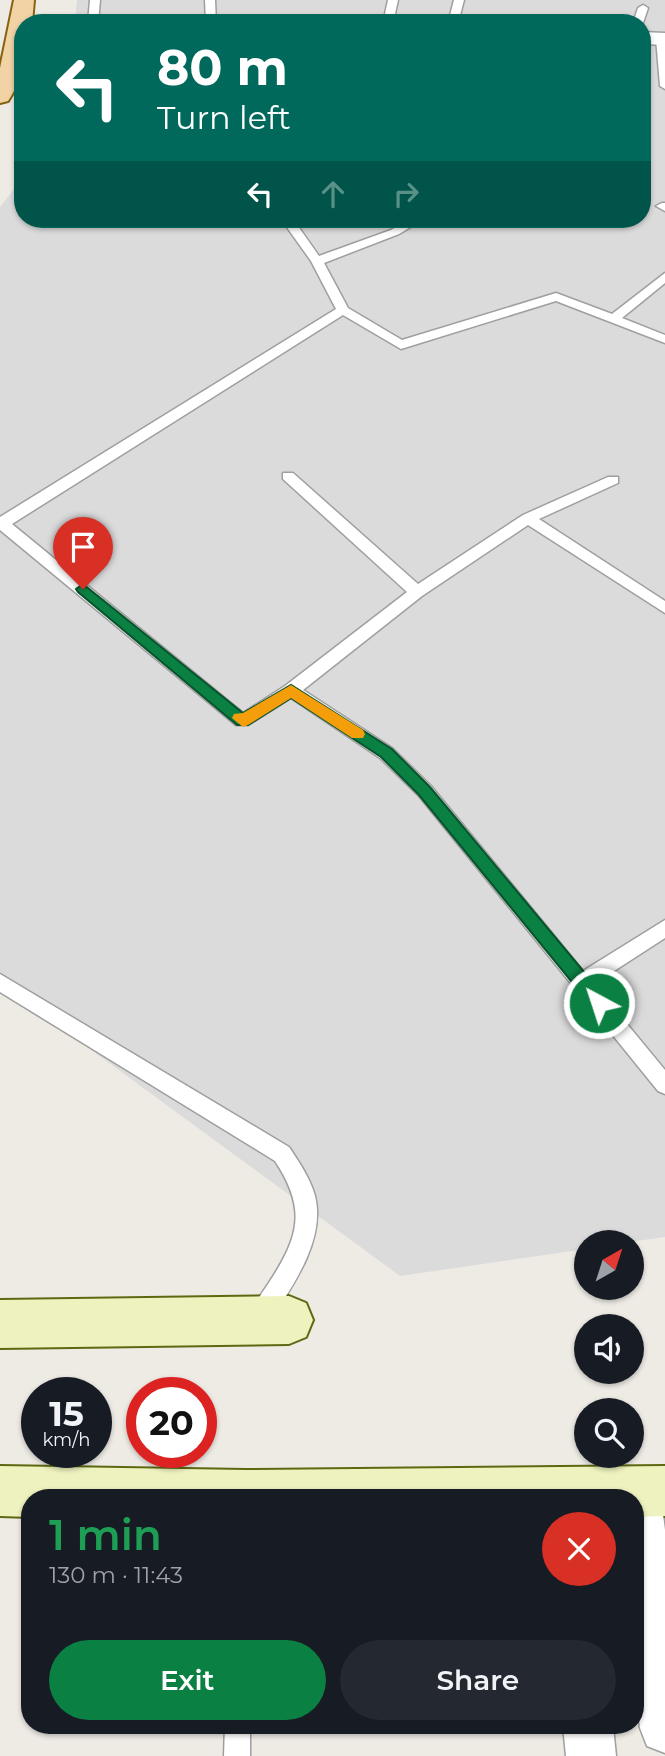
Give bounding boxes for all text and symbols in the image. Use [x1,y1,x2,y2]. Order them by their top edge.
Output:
text: 80 m [157,38,288,97]
icon: left [42,42,133,133]
text: Turn left [157,98,291,137]
icon: left [241,175,279,213]
icon: ahead [314,175,352,213]
icon: right [387,175,425,213]
pin [53,517,113,589]
icon: arrive [64,528,102,566]
position arrow [562,966,636,1040]
north arrow [574,1230,644,1300]
map controls [574,1230,644,1468]
button: sound [574,1314,644,1384]
speed limit sign: 20 [126,1377,217,1468]
text: 15 [49,1392,84,1435]
button: search [574,1398,644,1468]
text: km/h [42,1429,91,1451]
text: 1 min [49,1509,162,1561]
button: close [542,1512,616,1586]
text: 130 m · 11:43 [49,1561,183,1589]
button: Exit [49,1640,326,1720]
button: Share [340,1640,616,1720]

